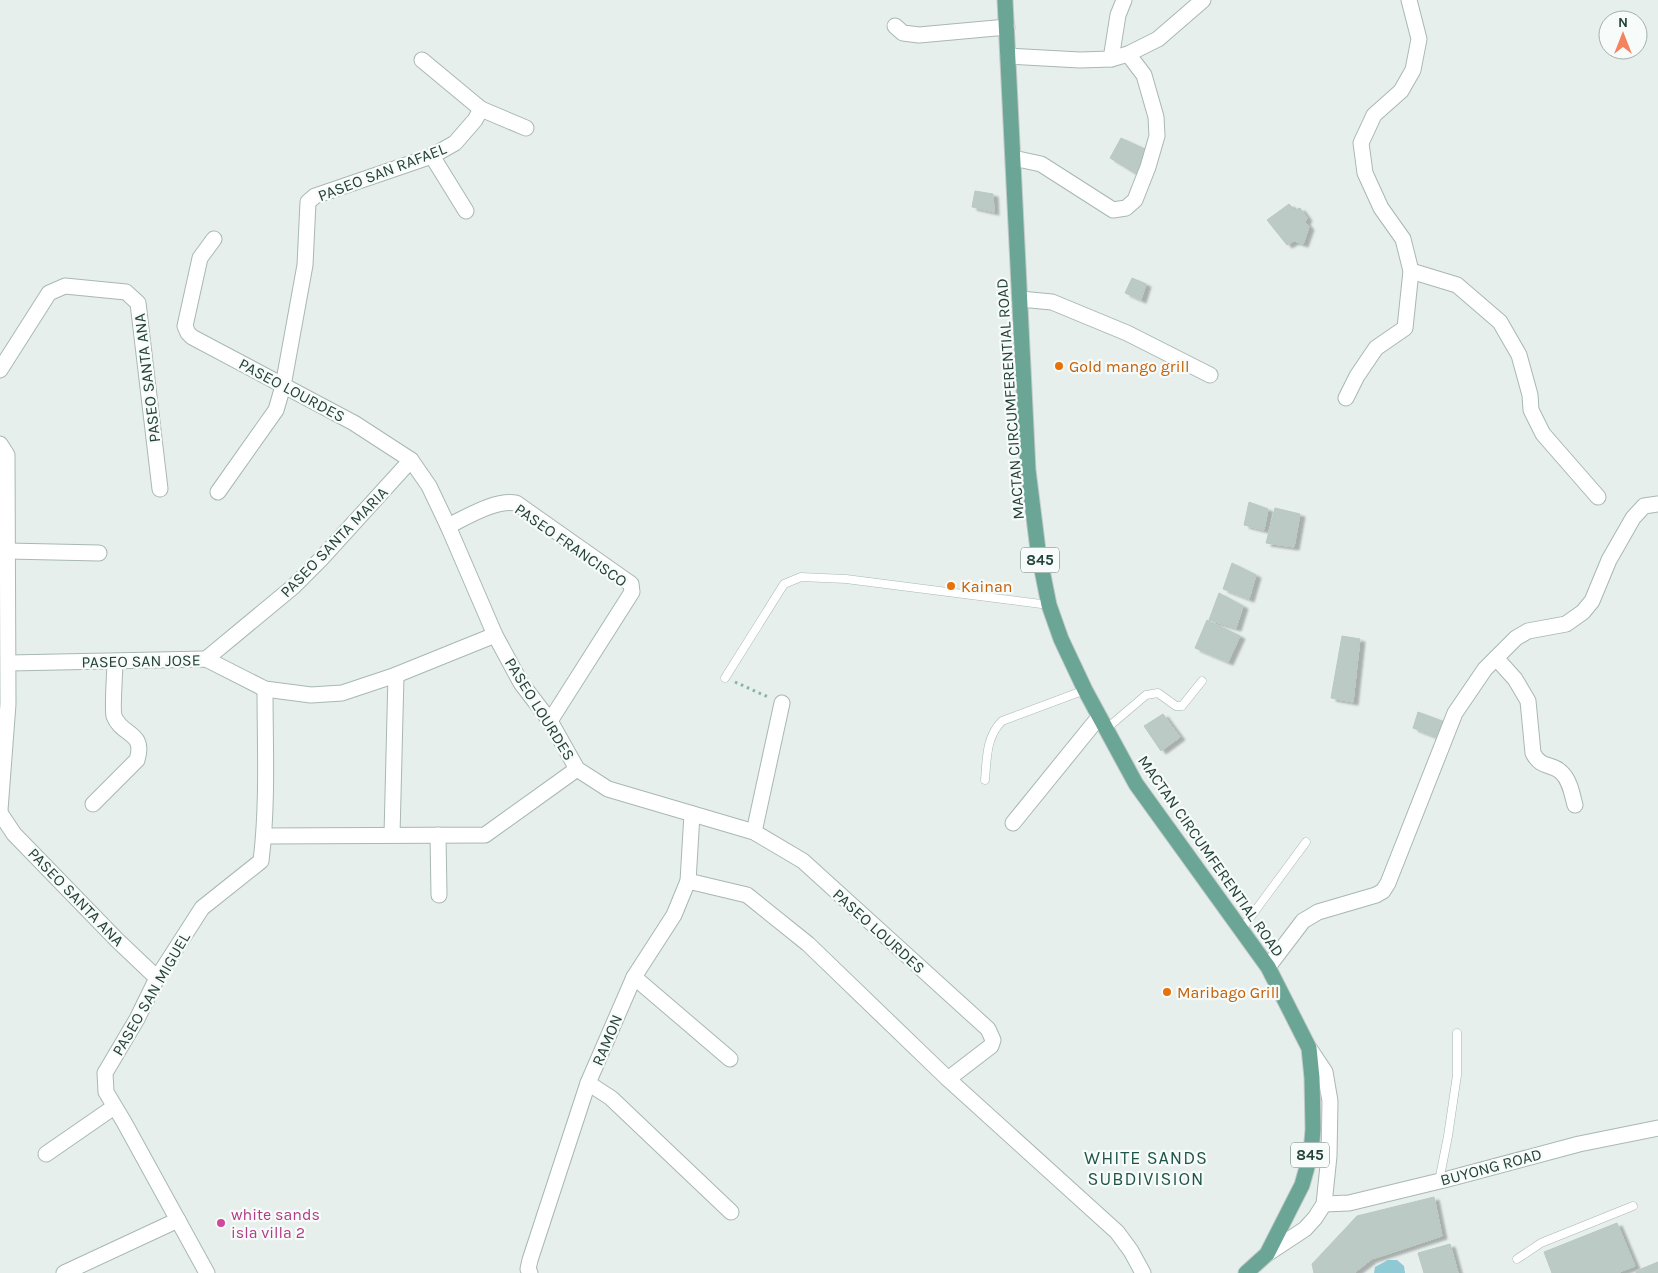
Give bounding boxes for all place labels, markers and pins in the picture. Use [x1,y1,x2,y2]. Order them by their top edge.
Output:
place label: Gold mango grill [1069,357,1189,376]
marker: Gold mango grill [1053,360,1065,372]
place label: Kainan [961,577,1012,596]
marker: Kainan [945,580,957,592]
place label: Maribago Grill [1177,983,1280,1002]
marker: Maribago Grill [1161,986,1173,998]
place label: white sands isla villa 2 [231,1205,320,1242]
marker: white sands isla villa 2 [215,1217,227,1229]

